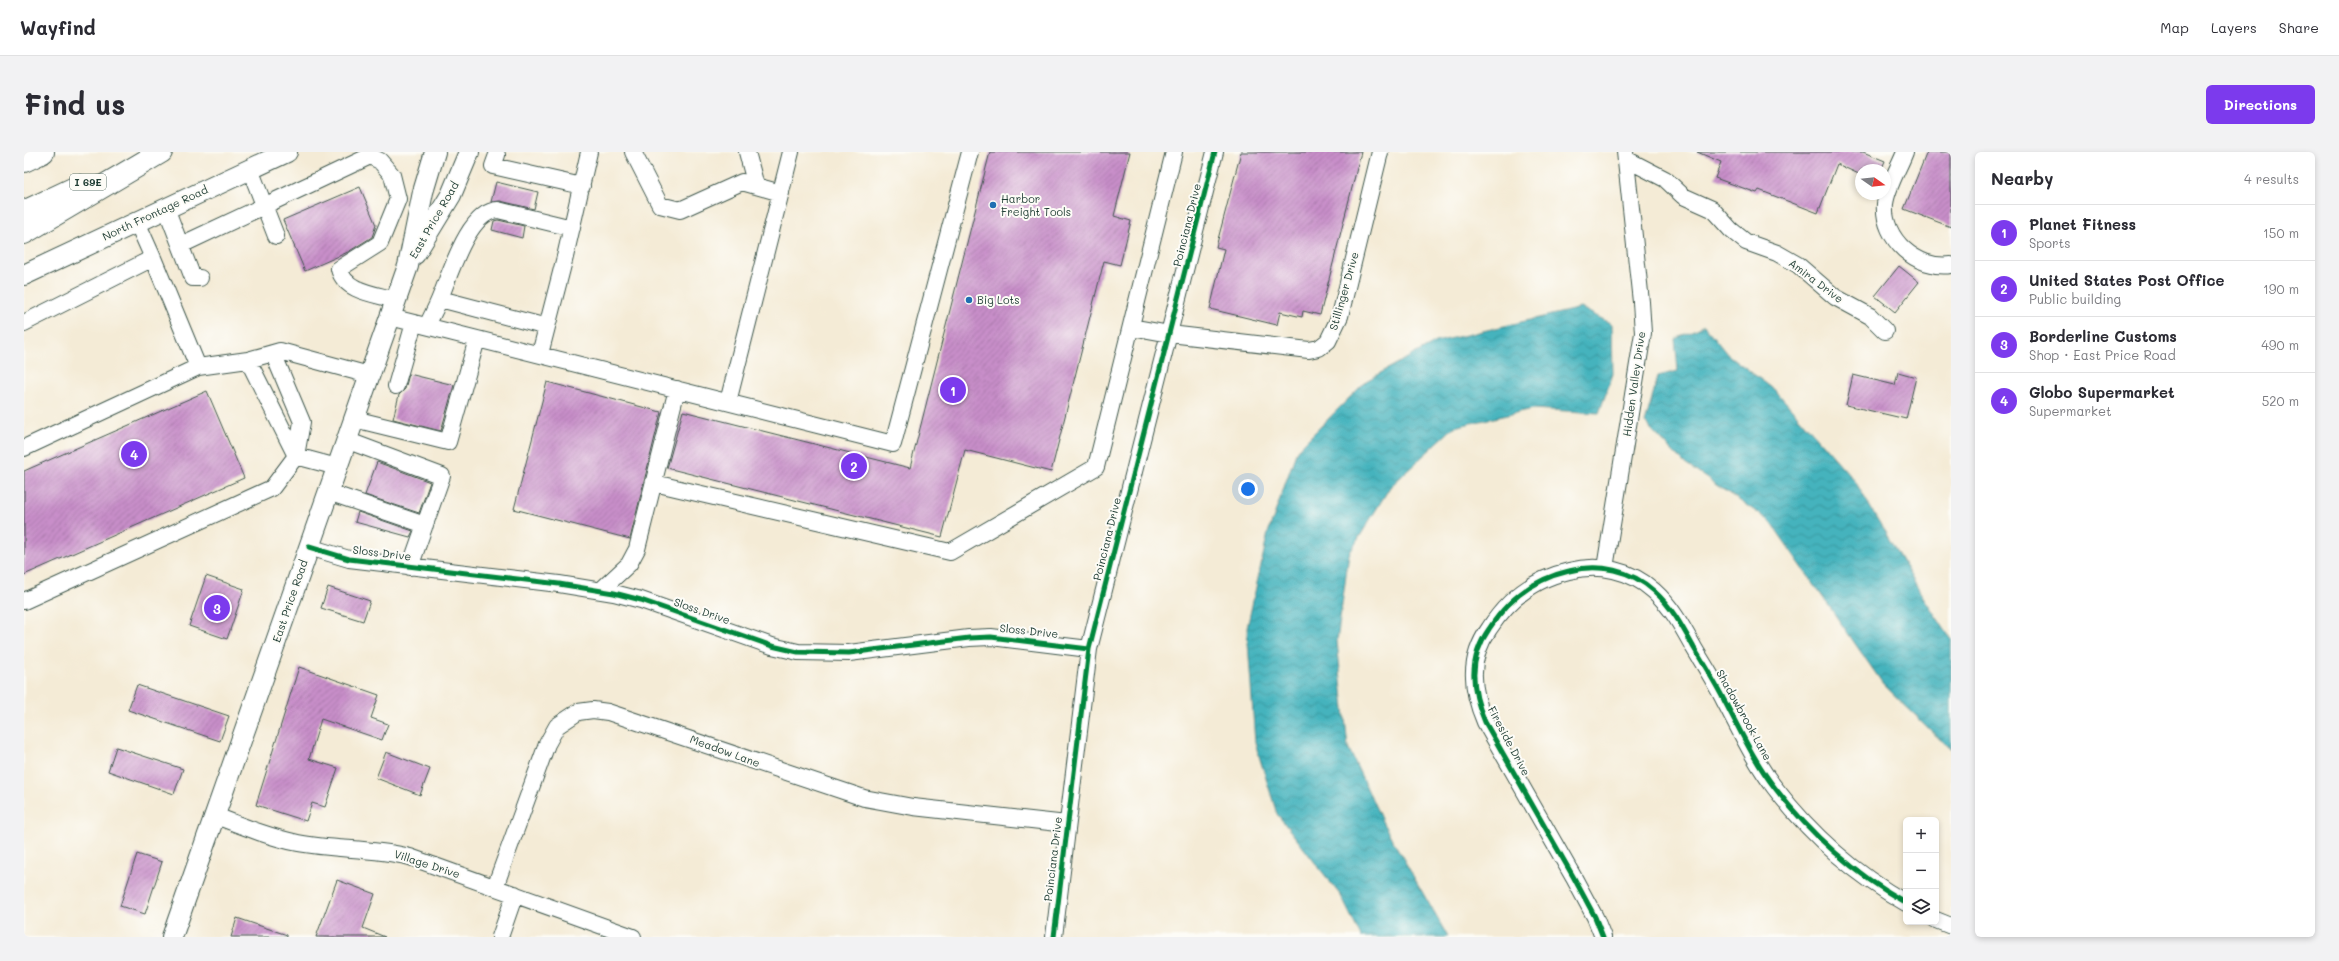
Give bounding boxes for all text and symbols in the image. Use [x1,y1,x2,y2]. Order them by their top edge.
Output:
text: Wayfind [20,15,96,40]
text: Map [2160,18,2189,37]
text: Layers [2211,18,2257,37]
text: Share [2279,18,2319,37]
button: Directions [2206,85,2315,124]
text: Find us [24,86,125,122]
north arrow [1855,164,1891,200]
text: Nearby [1991,167,2053,189]
text: 4 results [2244,170,2299,187]
road number: I 69E [70,174,106,190]
street label: East Price Road [405,178,462,261]
street label: North Frontage Road [100,181,210,244]
street label: Poinciana Drive [1169,182,1204,268]
place label: Harbor Freight Tools [1001,191,1071,219]
marker: Harbor Freight Tools [988,200,998,210]
text: Planet Fitness [2029,214,2136,234]
text: 1 [2001,224,2007,241]
text: 150 m [2263,224,2299,241]
text: Sports [2029,234,2071,251]
street label: Stillinger Drive [1325,250,1362,332]
street label: Amira Drive [1786,255,1847,306]
text: United States Post Office [2029,270,2225,290]
text: 2 [2000,280,2008,297]
text: 190 m [2263,280,2299,297]
text: Public building [2029,290,2121,307]
place label: Big Lots [977,292,1020,307]
marker: Big Lots [964,295,974,305]
text: Borderline Customs [2029,326,2177,346]
street label: Hidden Valley Drive [1619,330,1648,438]
text: 3 [2000,336,2008,353]
text: 490 m [2261,336,2299,353]
text: Shop · East Price Road [2029,346,2176,363]
pin: 1 [940,375,966,405]
text: Globo Supermarket [2029,382,2175,402]
text: 4 [2000,392,2008,409]
text: 520 m [2262,392,2299,409]
text: Supermarket [2029,402,2112,419]
pin: 4 [121,439,147,469]
pin: 2 [841,451,867,481]
your location [1238,479,1258,499]
street label: Poinciana Drive [1089,496,1124,582]
street label: Sloss Drive [352,541,412,564]
street label: East Price Road [268,557,311,644]
pin: 3 [204,593,230,623]
street label: Sloss Drive [672,594,733,627]
street label: Sloss Drive [999,620,1059,641]
street label: Shadowbrook Lane [1713,667,1776,763]
street label: Fireside Drive [1485,703,1534,778]
street label: Meadow Lane [688,731,762,770]
street label: Poinciana Drive [1040,816,1065,902]
map controls [1903,817,1939,925]
button: + [1903,817,1939,853]
street label: Village Drive [392,846,462,881]
button: − [1903,853,1939,889]
button: layers [1903,889,1939,925]

